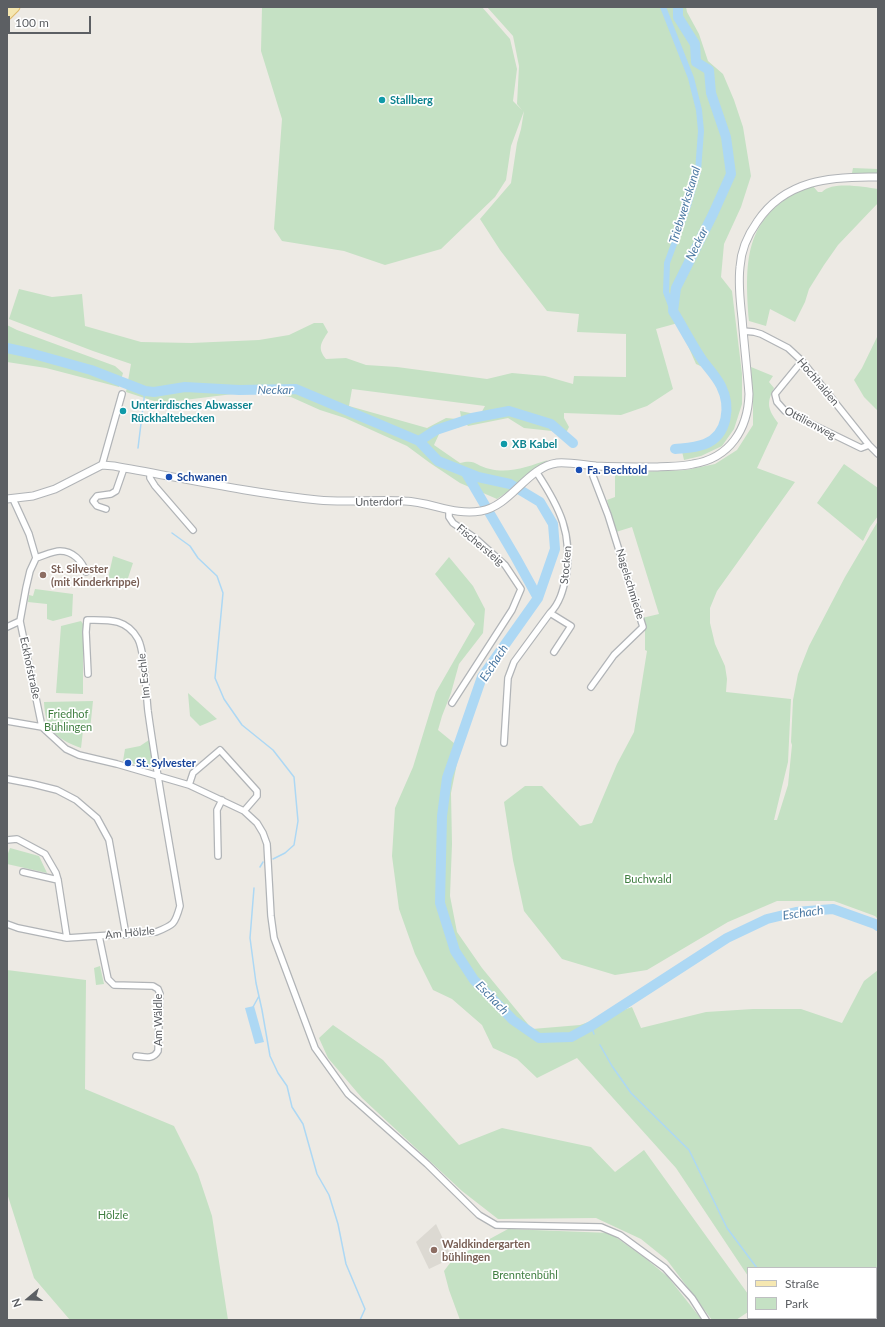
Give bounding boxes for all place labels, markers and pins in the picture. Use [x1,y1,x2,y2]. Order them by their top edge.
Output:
place label: Stallberg [390,93,433,107]
marker: Stallberg [377,95,387,105]
place label: Unterirdisches Abwasser Rückhaltebecken [131,398,252,424]
marker: Unterirdisches Abwasser Rückhaltebecken [118,406,128,416]
place label: XB Kabel [512,437,557,451]
marker: XB Kabel [499,439,509,449]
place label: Fa. Bechtold [587,463,647,477]
marker: Fa. Bechtold [574,465,584,475]
place label: Schwanen [177,470,227,484]
marker: Schwanen [164,472,174,482]
place label: St. Silvester (mit Kinderkrippe) [51,562,139,588]
marker: St. Silvester (mit Kinderkrippe) [38,570,48,580]
place label: St. Sylvester [136,756,196,770]
marker: St. Sylvester [123,758,133,768]
place label: Waldkindergarten bühlingen [442,1237,530,1263]
marker: Waldkindergarten bühlingen [429,1245,439,1255]

